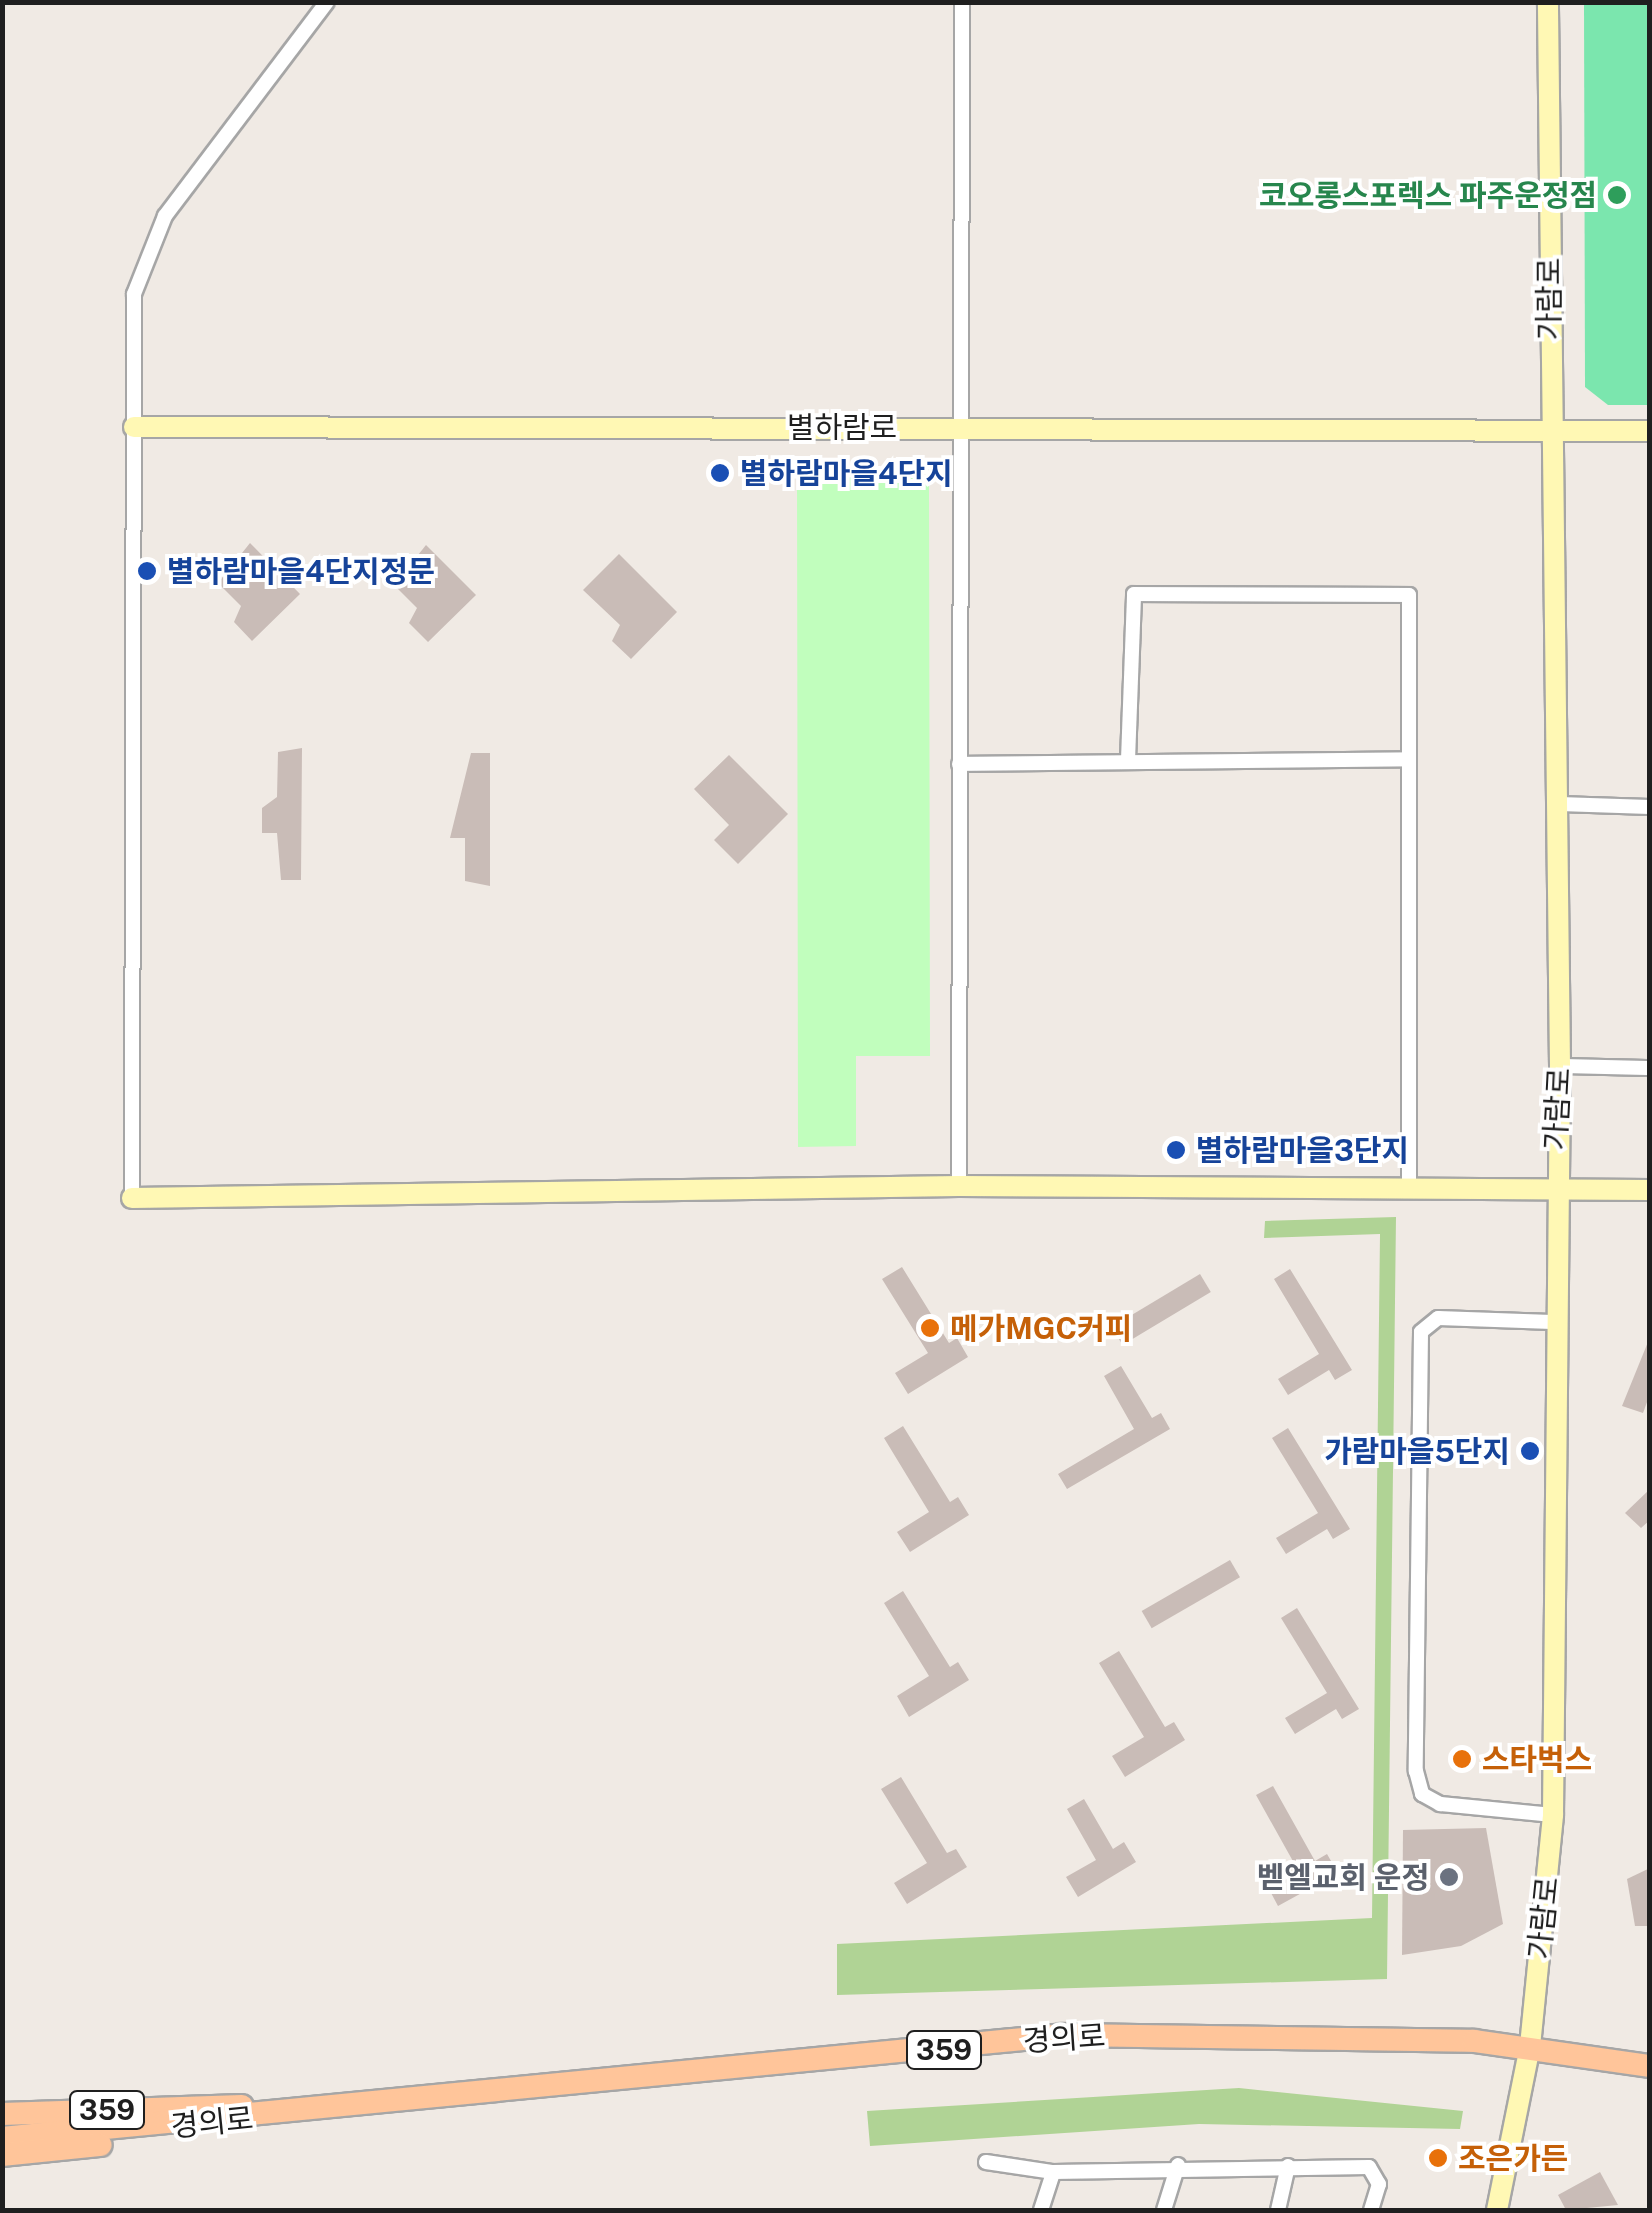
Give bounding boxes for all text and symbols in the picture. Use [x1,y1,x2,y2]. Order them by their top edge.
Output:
place label: 코오롱스포렉스 파주운정점 [1259,177,1597,213]
marker: 코오롱스포렉스 파주운정점 [1606,184,1628,206]
street label: 가람로 [1531,258,1567,340]
street label: 별하람로 [787,409,897,445]
place label: 별하람마을4단지 [740,455,953,491]
marker: 별하람마을4단지 [709,462,731,484]
place label: 별하람마을4단지정문 [167,553,435,589]
marker: 별하람마을4단지정문 [136,560,158,582]
street label: 가람로 [1537,1067,1577,1151]
place label: 별하람마을3단지 [1196,1132,1409,1168]
marker: 별하람마을3단지 [1165,1139,1187,1161]
place label: 메가MGC커피 [950,1310,1132,1346]
marker: 메가MGC커피 [919,1317,941,1339]
place label: 가람마을5단지 [1324,1433,1510,1469]
marker: 가람마을5단지 [1519,1440,1541,1462]
place label: 스타벅스 [1482,1741,1592,1777]
marker: 스타벅스 [1451,1748,1473,1770]
place label: 벧엘교회 운정 [1257,1859,1429,1895]
marker: 벧엘교회 운정 [1438,1866,1460,1888]
street label: 가람로 [1521,1875,1565,1961]
street label: 경의로 [1021,2017,1107,2059]
road number: 359 [904,2027,984,2073]
road number: 359 [67,2087,147,2133]
street label: 경의로 [169,2100,255,2144]
place label: 조은가든 [1458,2140,1568,2176]
marker: 조은가든 [1427,2147,1449,2169]

